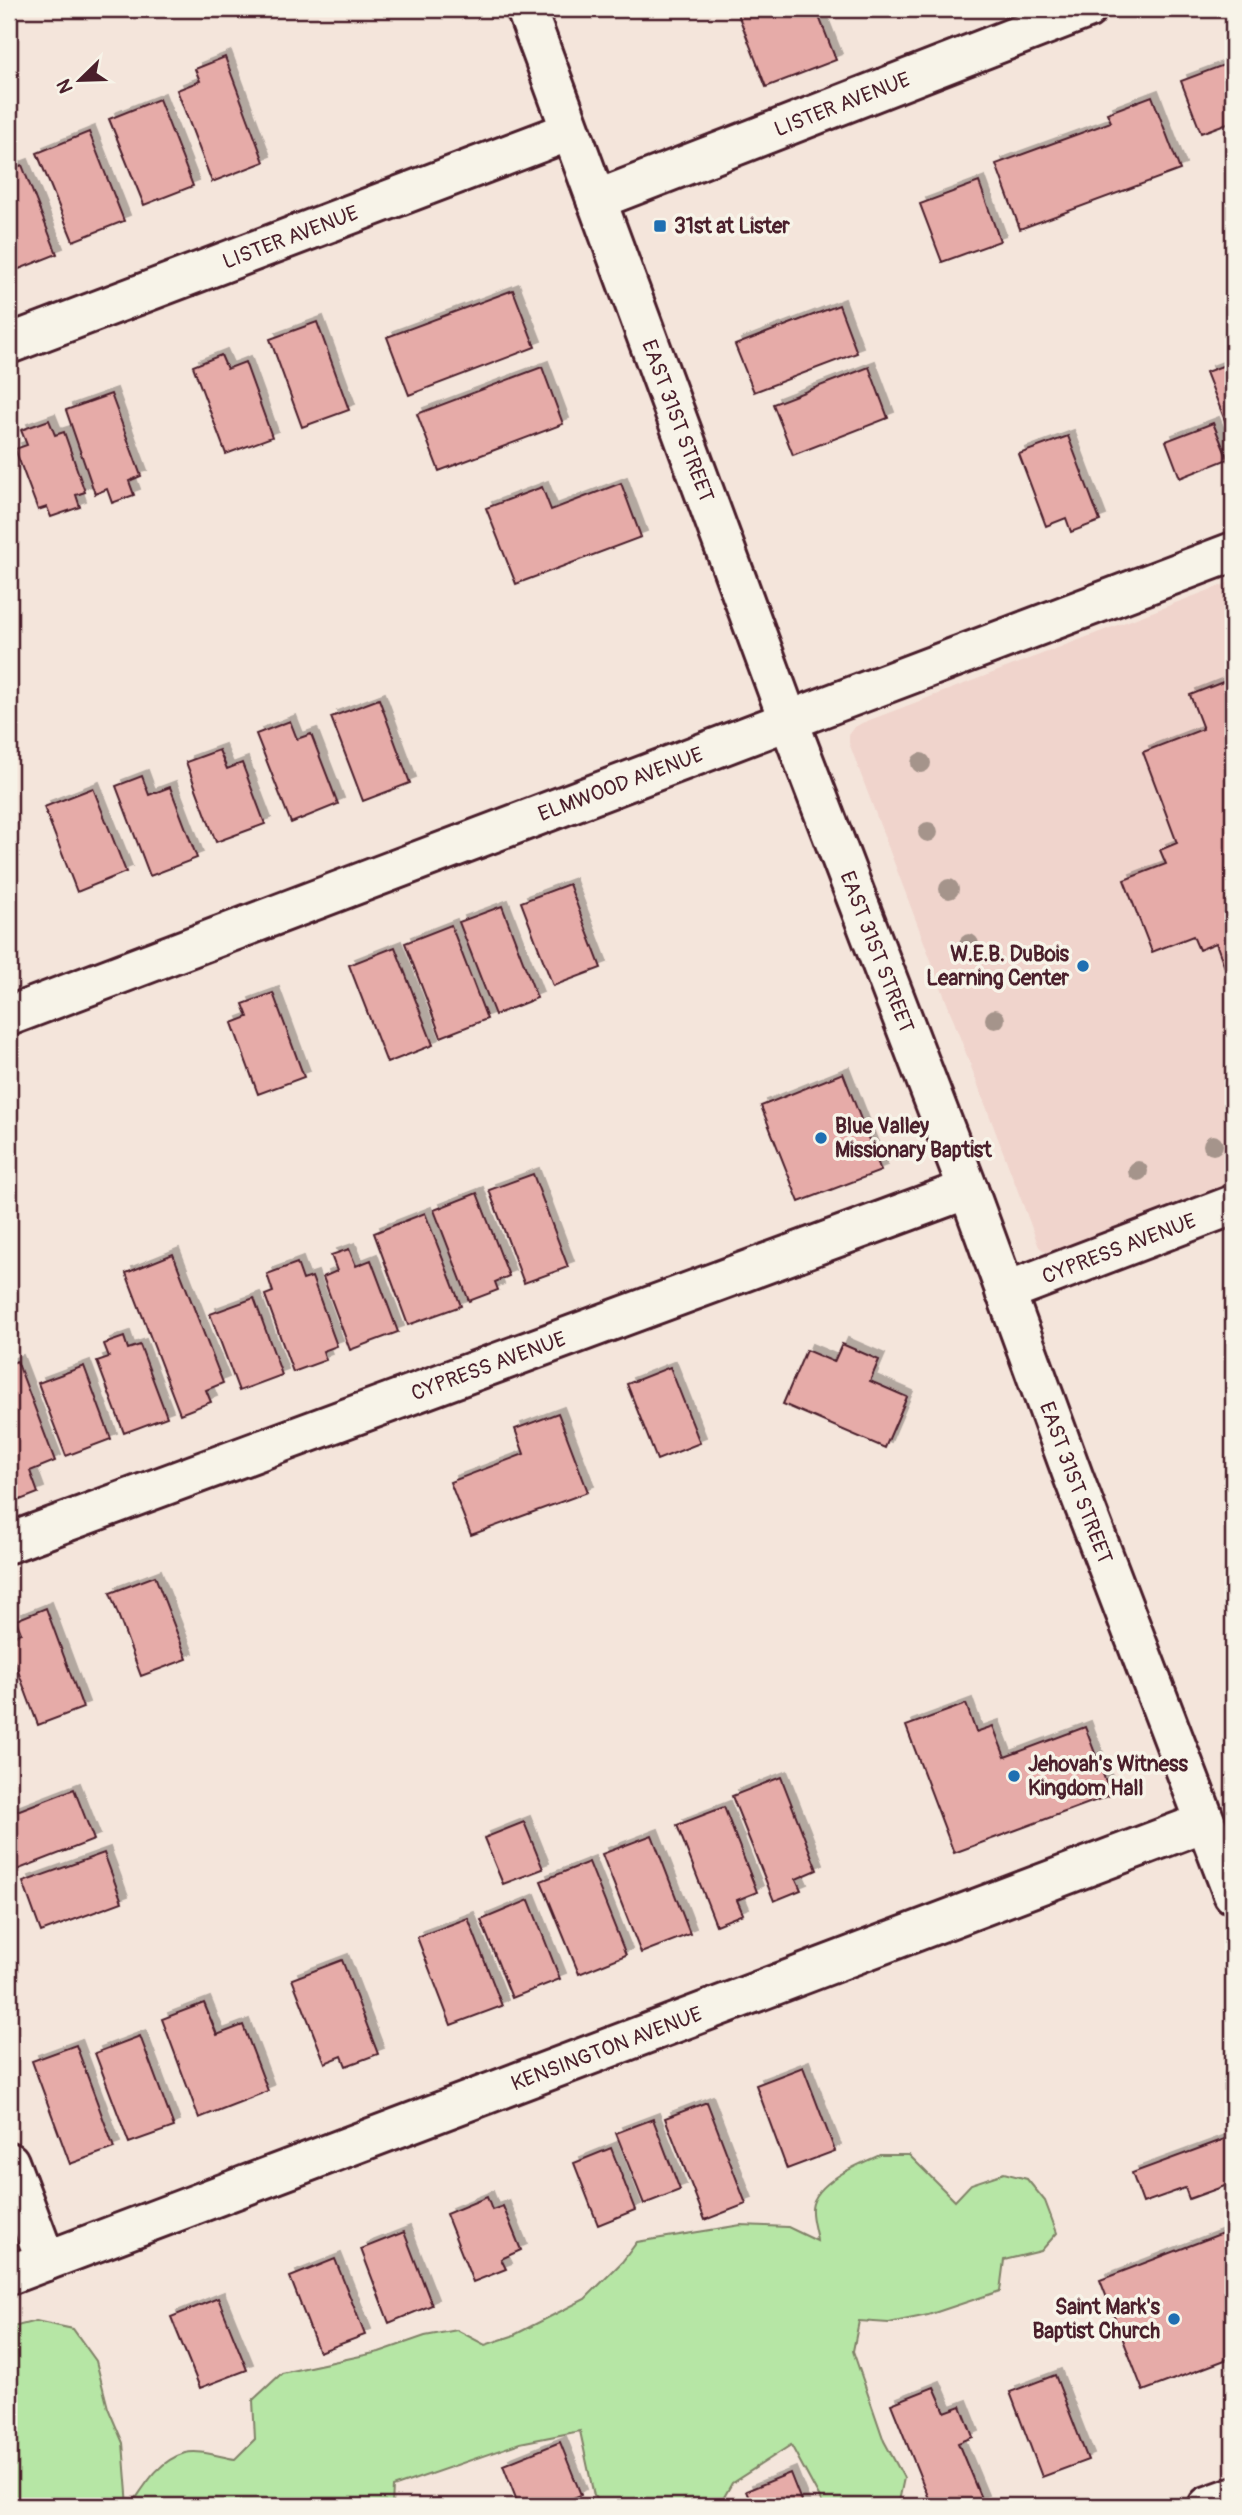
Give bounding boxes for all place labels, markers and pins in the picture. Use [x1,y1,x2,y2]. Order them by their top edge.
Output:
place label: 31st at Lister [674,213,790,240]
marker: 31st at Lister [652,218,668,234]
place label: W.E.B. DuBois Learning Center [926,941,1070,992]
marker: W.E.B. DuBois Learning Center [1075,958,1091,974]
place label: Blue Valley Missionary Baptist [835,1113,992,1164]
marker: Blue Valley Missionary Baptist [813,1130,829,1146]
place label: Jehovah's Witness Kingdom Hall [1028,1751,1188,1802]
marker: Jehovah's Witness Kingdom Hall [1006,1768,1022,1784]
place label: Saint Mark's Baptist Church [1032,2294,1161,2345]
marker: Saint Mark's Baptist Church [1166,2311,1182,2327]

